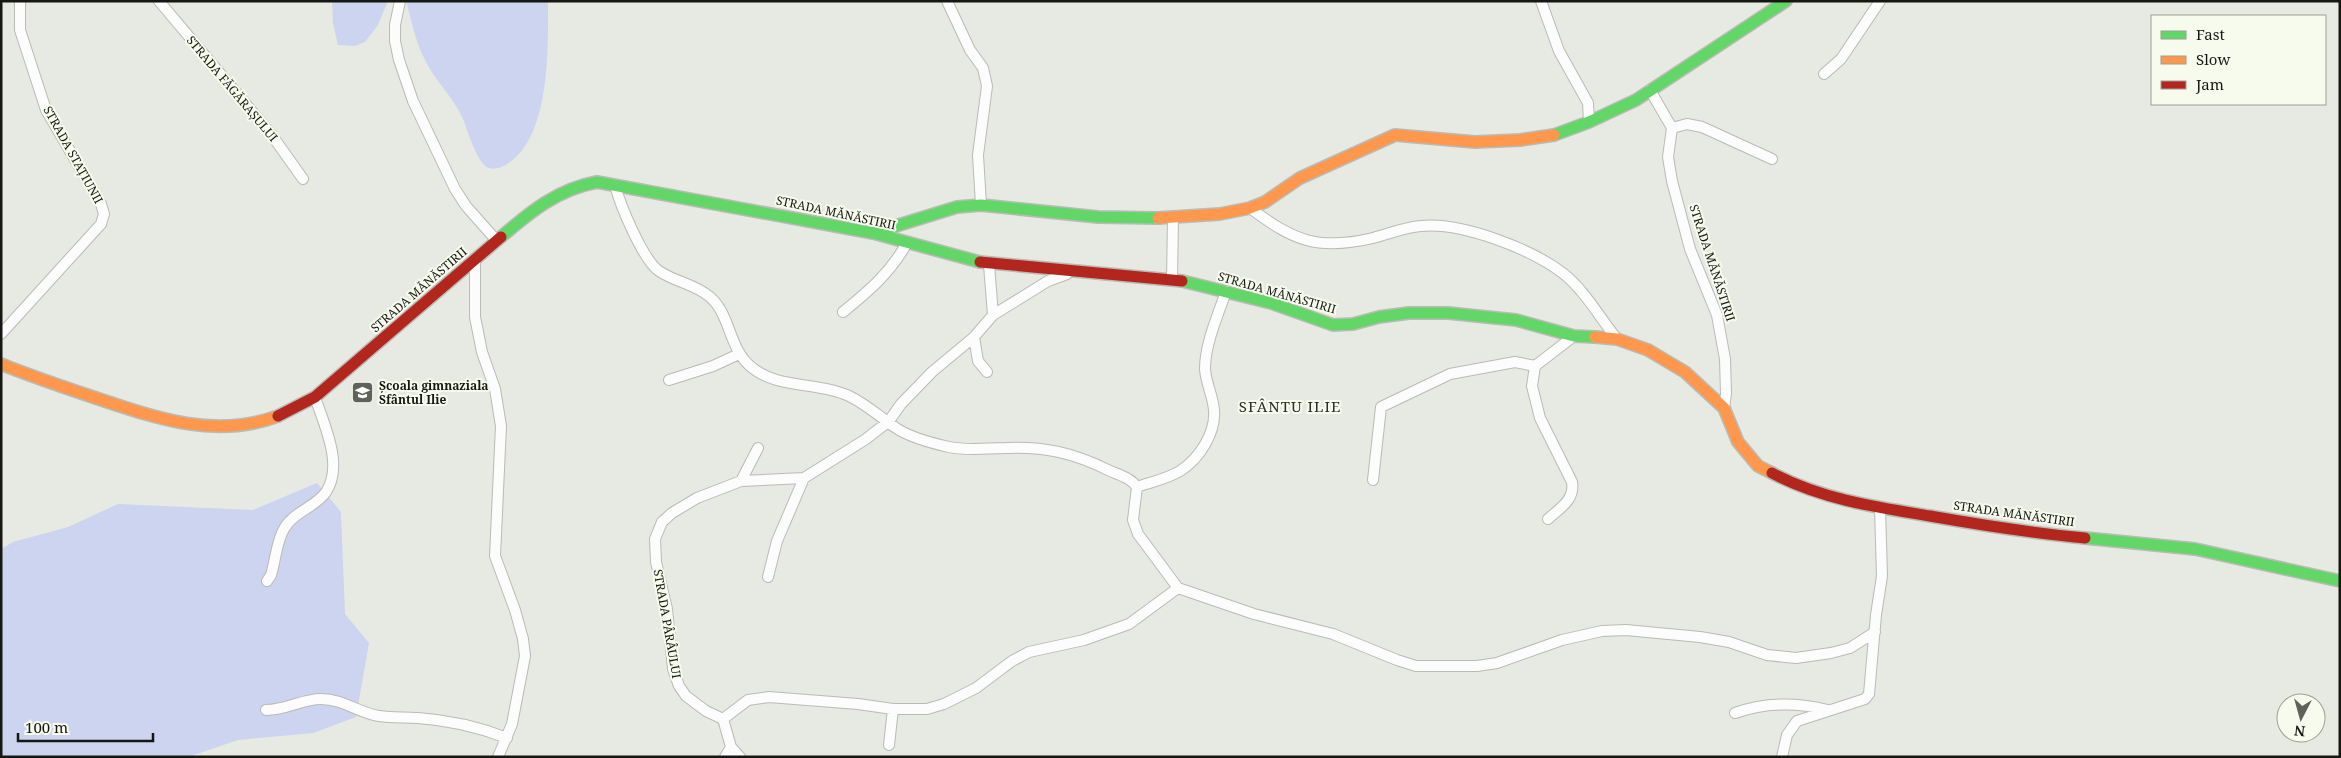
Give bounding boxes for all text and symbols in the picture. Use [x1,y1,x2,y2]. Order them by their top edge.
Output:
legend [2151,15,2326,105]
text: Fast [2196,24,2225,44]
street label: STRADA FĂGĂRAȘULUI [183,32,282,145]
text: Slow [2196,49,2230,69]
text: Jam [2195,74,2224,94]
street label: STRADA STAȚIUNII [40,103,107,207]
street label: STRADA MĂNĂSTIRII [775,192,898,234]
street label: STRADA MĂNĂSTIRII [1686,202,1739,324]
street label: STRADA MĂNĂSTIRII [367,243,470,336]
street label: STRADA MĂNĂSTIRII [1216,268,1338,318]
place label: Școala gimnaziala Sfântul Ilie [379,377,489,408]
school or university icon: Școala gimnaziala Sfântul Ilie [351,381,375,405]
district label: SFÂNTU ILIE [1239,396,1341,416]
street label: STRADA MĂNĂSTIRII [1952,497,2076,530]
street label: STRADA PÂRÂULUI [650,568,685,680]
north arrow [2276,693,2326,743]
scale bar [18,710,152,742]
text: 100 m [25,717,68,737]
text: N [2293,721,2306,741]

